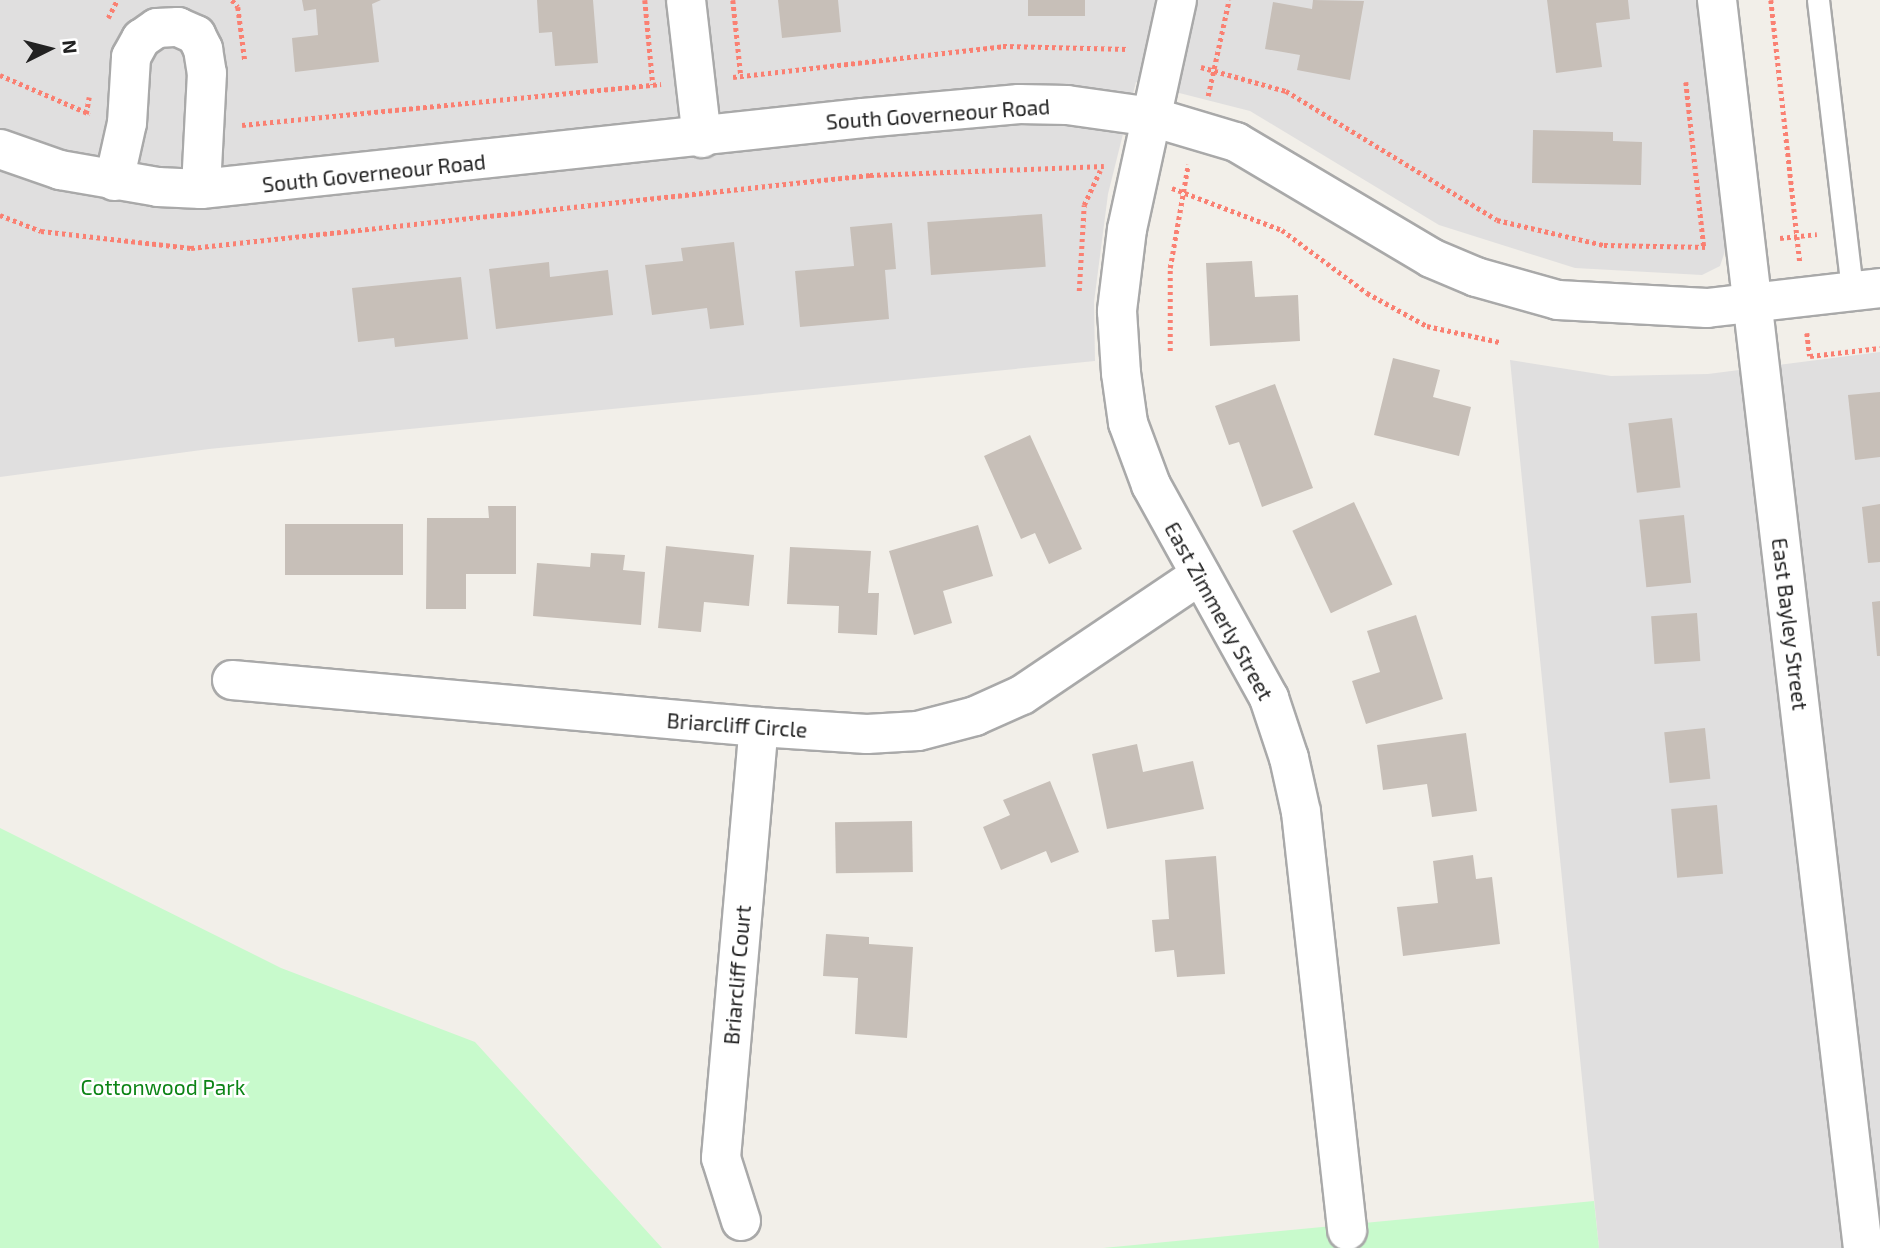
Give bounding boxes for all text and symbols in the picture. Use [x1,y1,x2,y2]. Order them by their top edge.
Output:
north arrow [14,14,84,84]
text: N [58,39,83,55]
street label: South Governeour Road [825,94,1051,134]
street label: South Governeour Road [261,149,487,197]
street label: East Zimmerly Street [1159,517,1279,705]
street label: East Bayley Street [1767,536,1813,712]
street label: Briarcliff Circle [666,708,808,742]
street label: Briarcliff Court [718,904,756,1046]
park label: Cottonwood Park [81,1074,245,1100]

